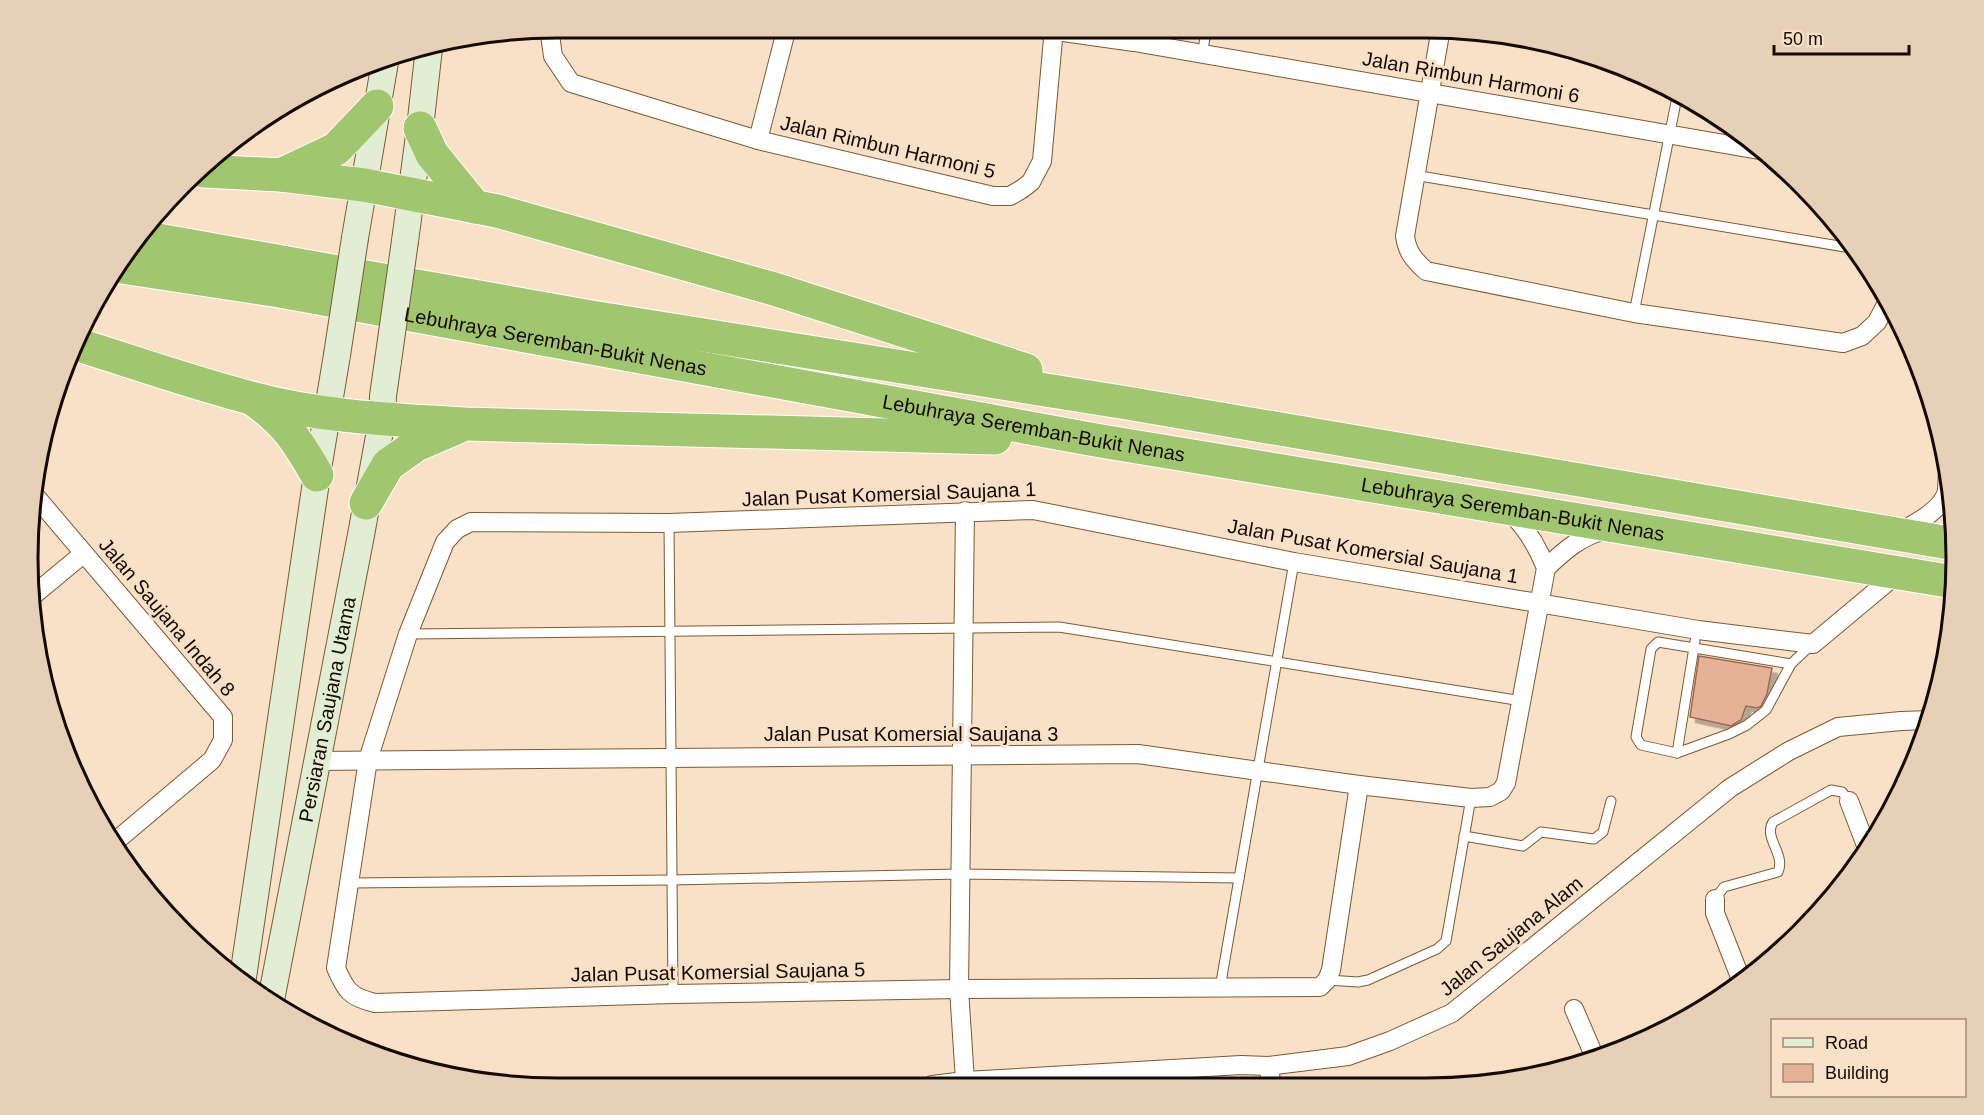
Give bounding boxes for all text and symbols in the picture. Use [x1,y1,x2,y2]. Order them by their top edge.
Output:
scale bar [1774,18,1909,56]
text: 50 m [1783,29,1823,49]
street label: Jalan Rimbun Harmoni 6 [1361,47,1581,107]
street label: Jalan Rimbun Harmoni 5 [778,112,998,182]
street label: Lebuhraya Seremban-Bukit Nenas [403,303,709,380]
street label: Lebuhraya Seremban-Bukit Nenas [881,390,1187,466]
street label: Lebuhraya Seremban-Bukit Nenas [1360,473,1666,545]
street label: Jalan Pusat Komersial Saujana 1 [741,478,1037,510]
street label: Jalan Pusat Komersial Saujana 1 [1226,515,1520,587]
street label: Jalan Saujana Indah 8 [95,534,239,700]
street label: Persiaran Saujana Utama [295,594,360,824]
street label: Jalan Pusat Komersial Saujana 3 [764,723,1058,745]
street label: Jalan Saujana Alam [1435,872,1587,1000]
street label: Jalan Pusat Komersial Saujana 5 [571,958,865,986]
legend [1771,1019,1966,1097]
text: Road [1825,1033,1868,1053]
text: Building [1825,1063,1889,1083]

